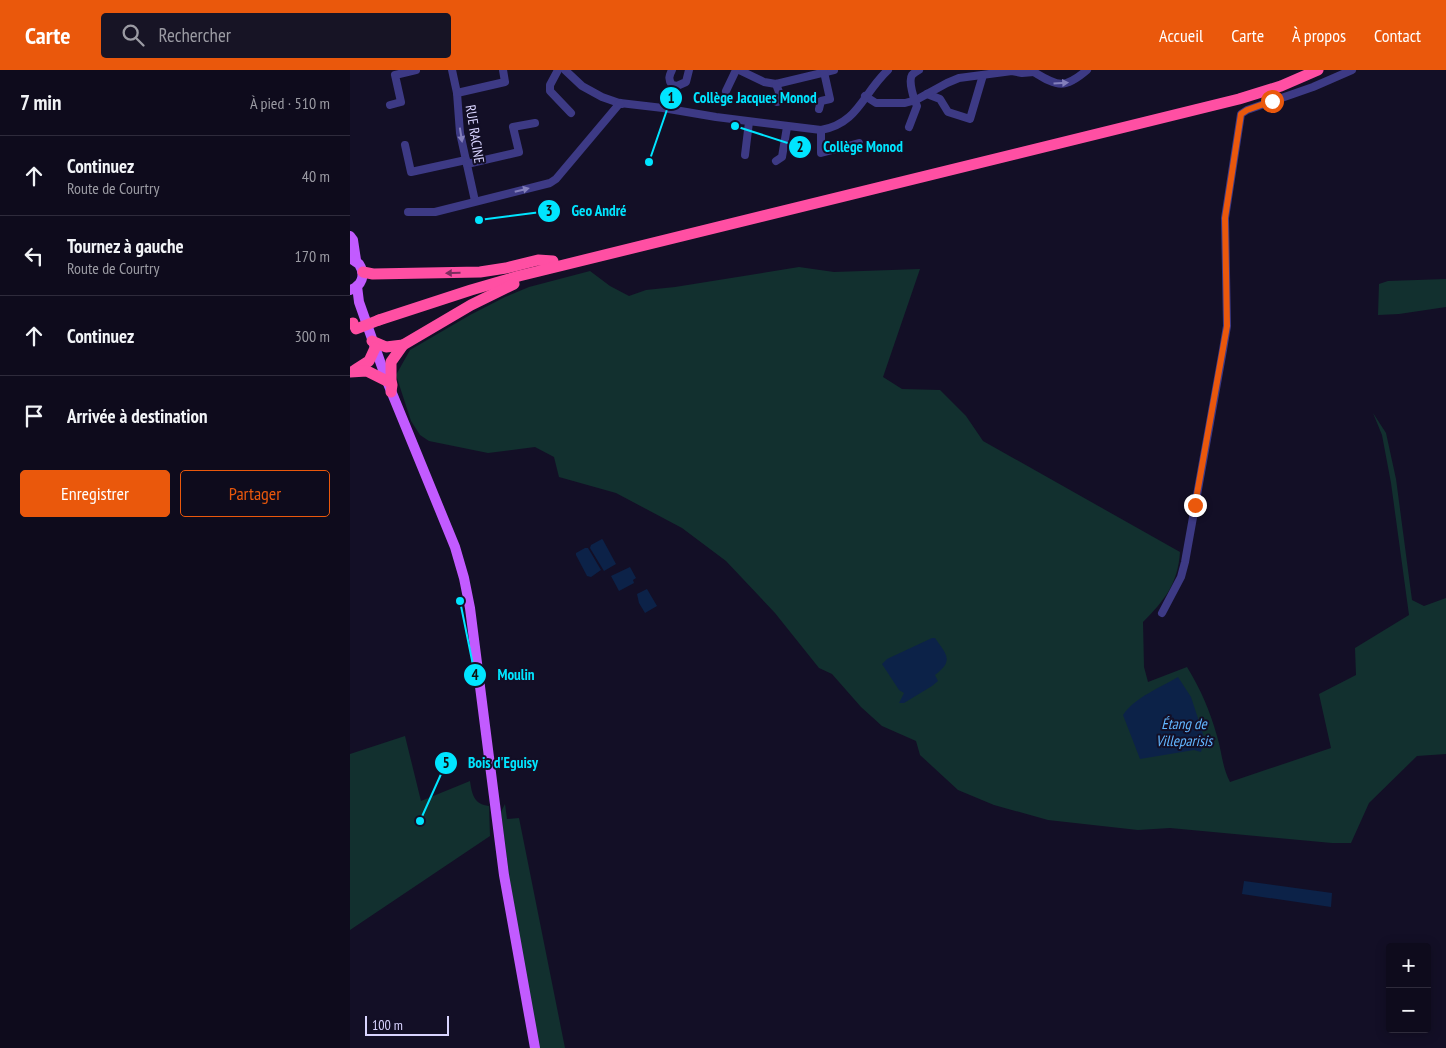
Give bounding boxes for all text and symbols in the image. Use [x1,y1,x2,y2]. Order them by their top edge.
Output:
search box [101,13,451,58]
text: Carte [25,20,71,51]
icon: search [119,21,147,49]
text: Rechercher [159,23,231,47]
text: Accueil [1159,24,1203,47]
text: Carte [1231,24,1264,47]
text: À propos [1292,24,1346,47]
text: Contact [1374,24,1421,47]
one-way arrow [1054,78,1070,86]
callout: Collège Jacques Monod [658,83,826,113]
text: 1 [667,88,675,107]
text: Collège Jacques Monod [693,88,817,107]
text: 7 min [20,89,62,116]
route start [1261,90,1284,113]
text: À pied · 510 m [250,93,330,113]
street label: RUE RACINE [462,103,488,165]
one-way arrow [457,128,465,144]
callout: Collège Monod [788,132,912,162]
text: 2 [796,137,804,156]
text: Collège Monod [823,137,903,156]
text: Continuez [67,154,134,178]
icon: ahead [20,162,48,190]
text: 40 m [302,166,330,186]
text: Route de Courtry [67,178,159,198]
one-way arrow [515,185,530,193]
callout: Geo André [537,196,637,226]
text: 3 [545,201,553,220]
text: Geo André [572,201,626,220]
text: Tournez à gauche [67,234,184,258]
icon: left [20,242,48,270]
text: 170 m [295,246,330,266]
text: Route de Courtry [67,258,159,278]
one-way arrow [445,269,461,277]
icon: ahead [20,322,48,350]
text: Continuez [67,324,134,348]
text: 300 m [295,326,330,346]
icon: arrive [20,402,48,430]
text: Arrivée à destination [67,404,208,428]
button: Enregistrer [20,470,170,517]
button: Partager [180,470,330,517]
route end [1184,494,1207,517]
callout: Moulin [462,660,544,690]
text: 4 [471,665,479,684]
text: Moulin [497,665,535,684]
water label: Étang de Villeparisis [1156,714,1214,750]
callout: Bois d'Eguisy [433,748,548,778]
text: 5 [442,753,450,772]
text: Bois d'Eguisy [468,753,539,772]
map controls [1386,943,1431,1033]
button: + [1386,943,1431,988]
button: − [1386,988,1431,1033]
scale bar [365,1013,449,1036]
text: 100 m [372,1016,403,1034]

